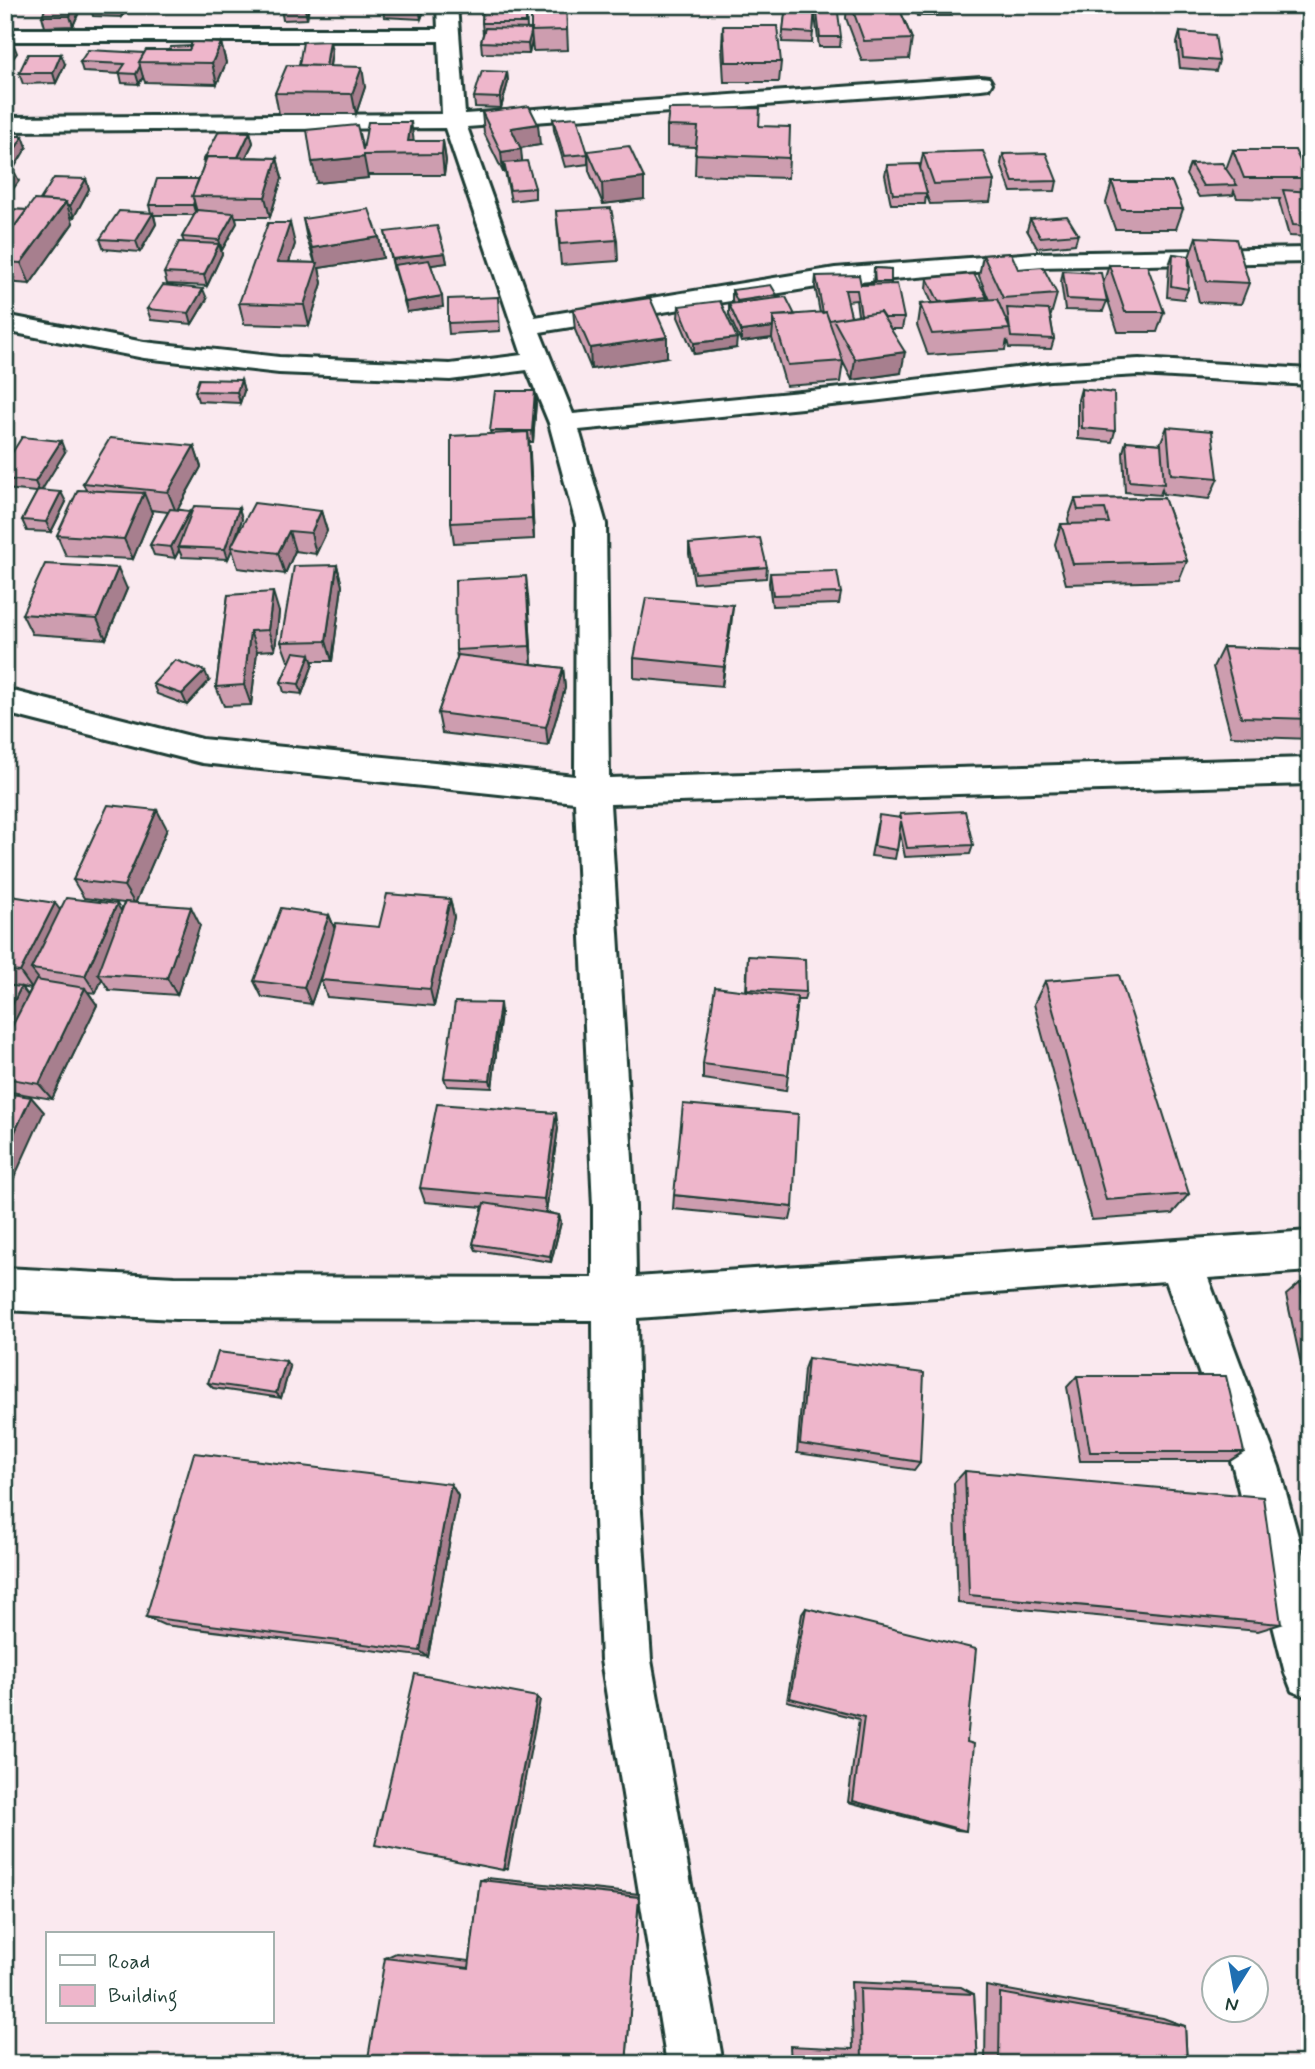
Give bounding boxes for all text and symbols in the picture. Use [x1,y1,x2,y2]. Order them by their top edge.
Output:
legend [46,1932,273,2024]
text: Road [108,1948,150,1976]
north arrow [1200,1954,1270,2024]
text: Building [108,1982,178,2012]
text: N [1223,1991,1241,2018]

